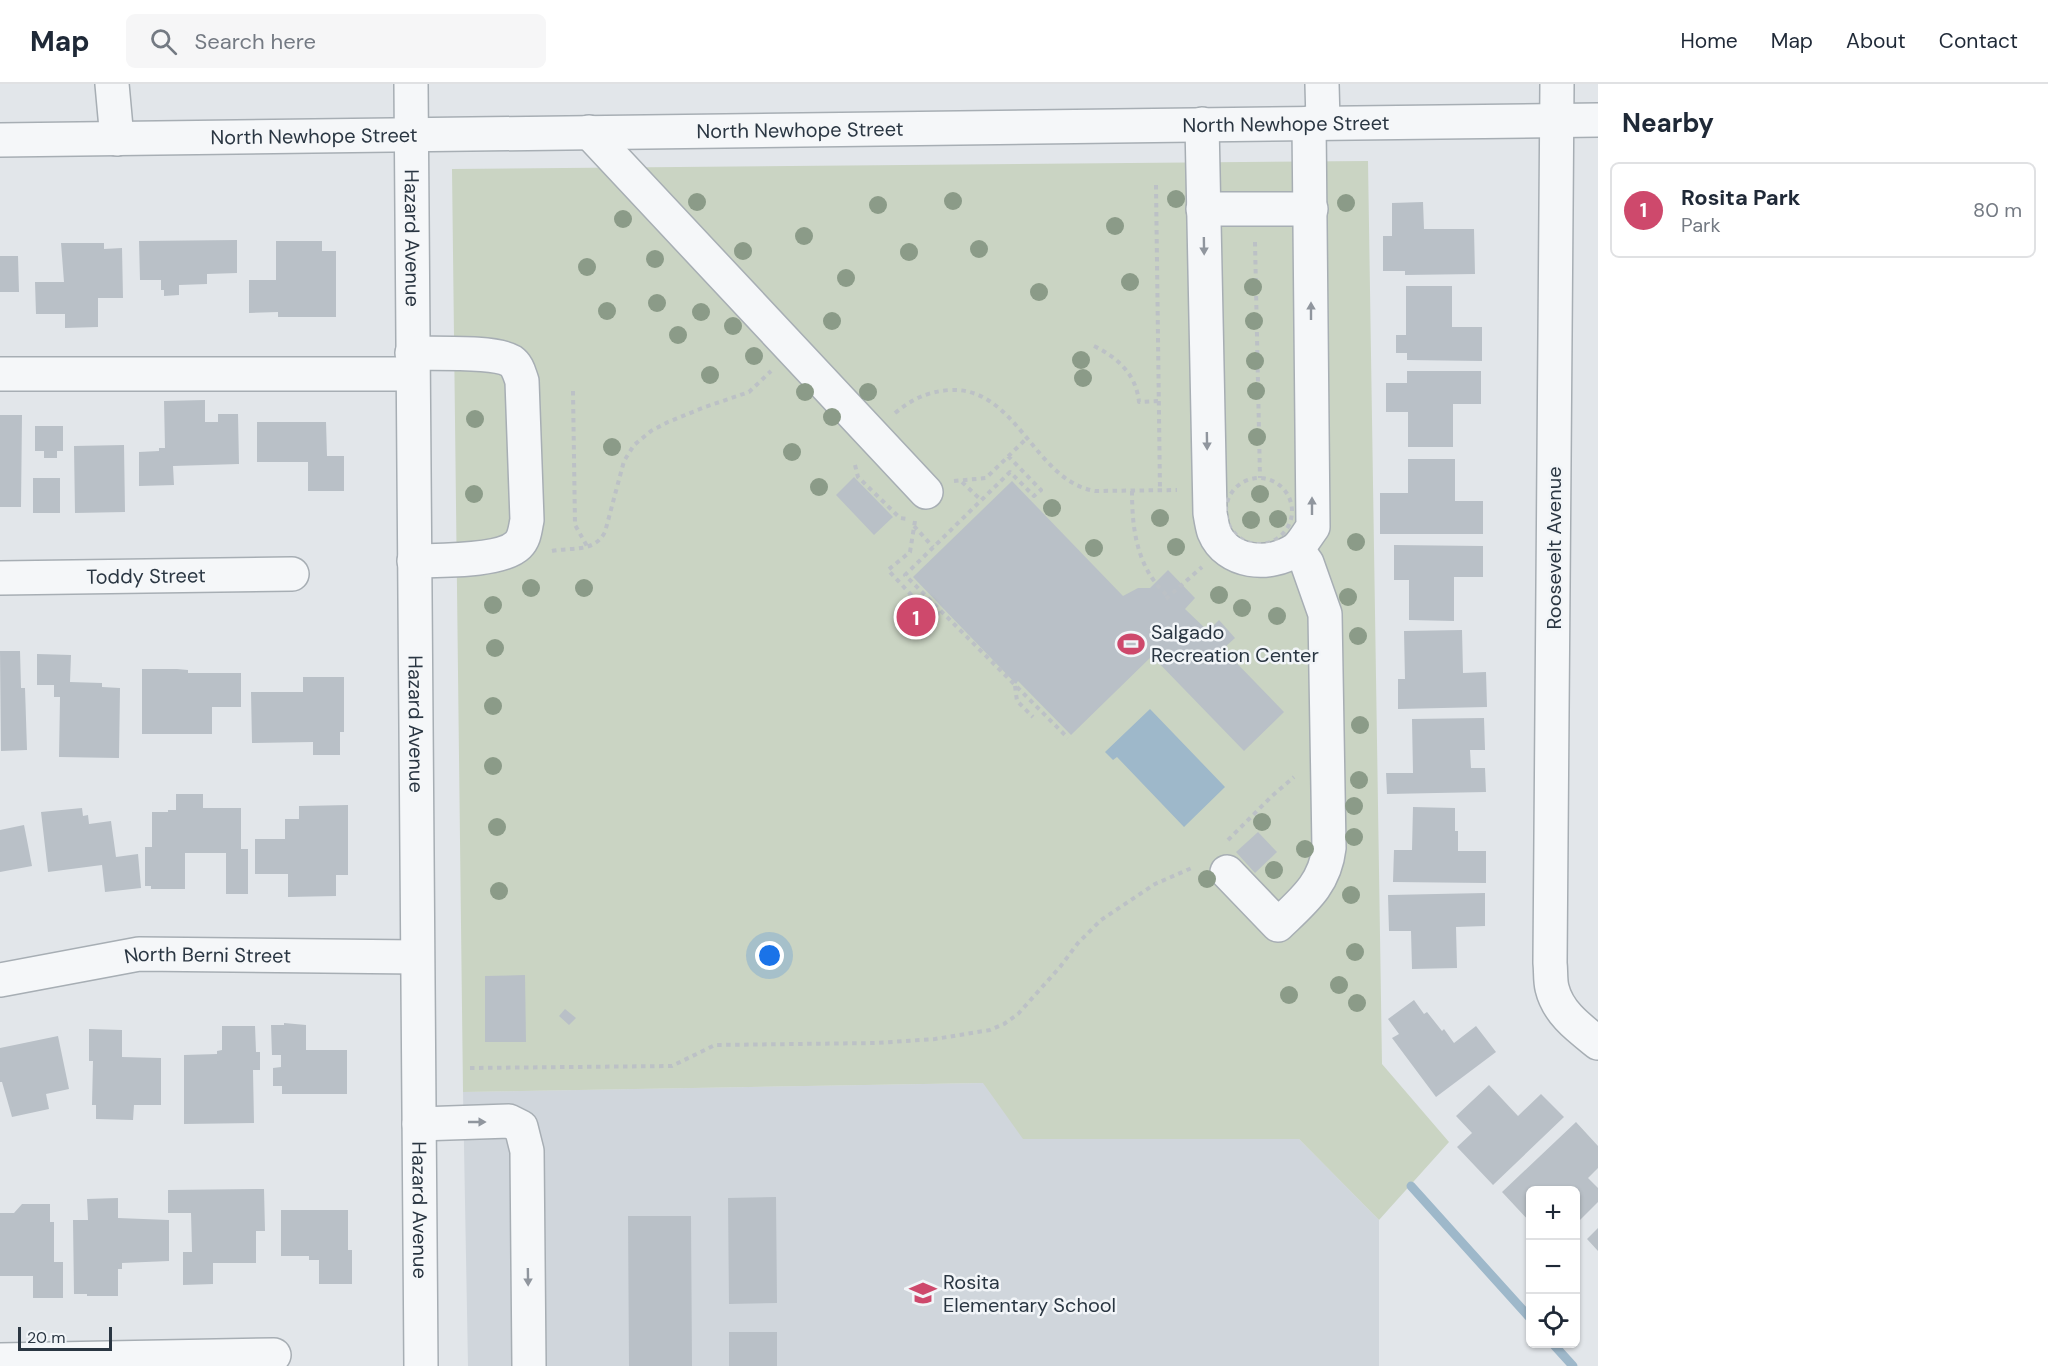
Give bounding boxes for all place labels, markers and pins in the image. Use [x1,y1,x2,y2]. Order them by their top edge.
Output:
pin: 1 [896,594,936,640]
place label: Salgado Recreation Center [1151,619,1319,668]
sports icon: Salgado Recreation Center [1116,629,1146,659]
place label: Rosita Elementary School [943,1269,1116,1318]
school or university icon: Rosita Elementary School [908,1278,938,1308]

